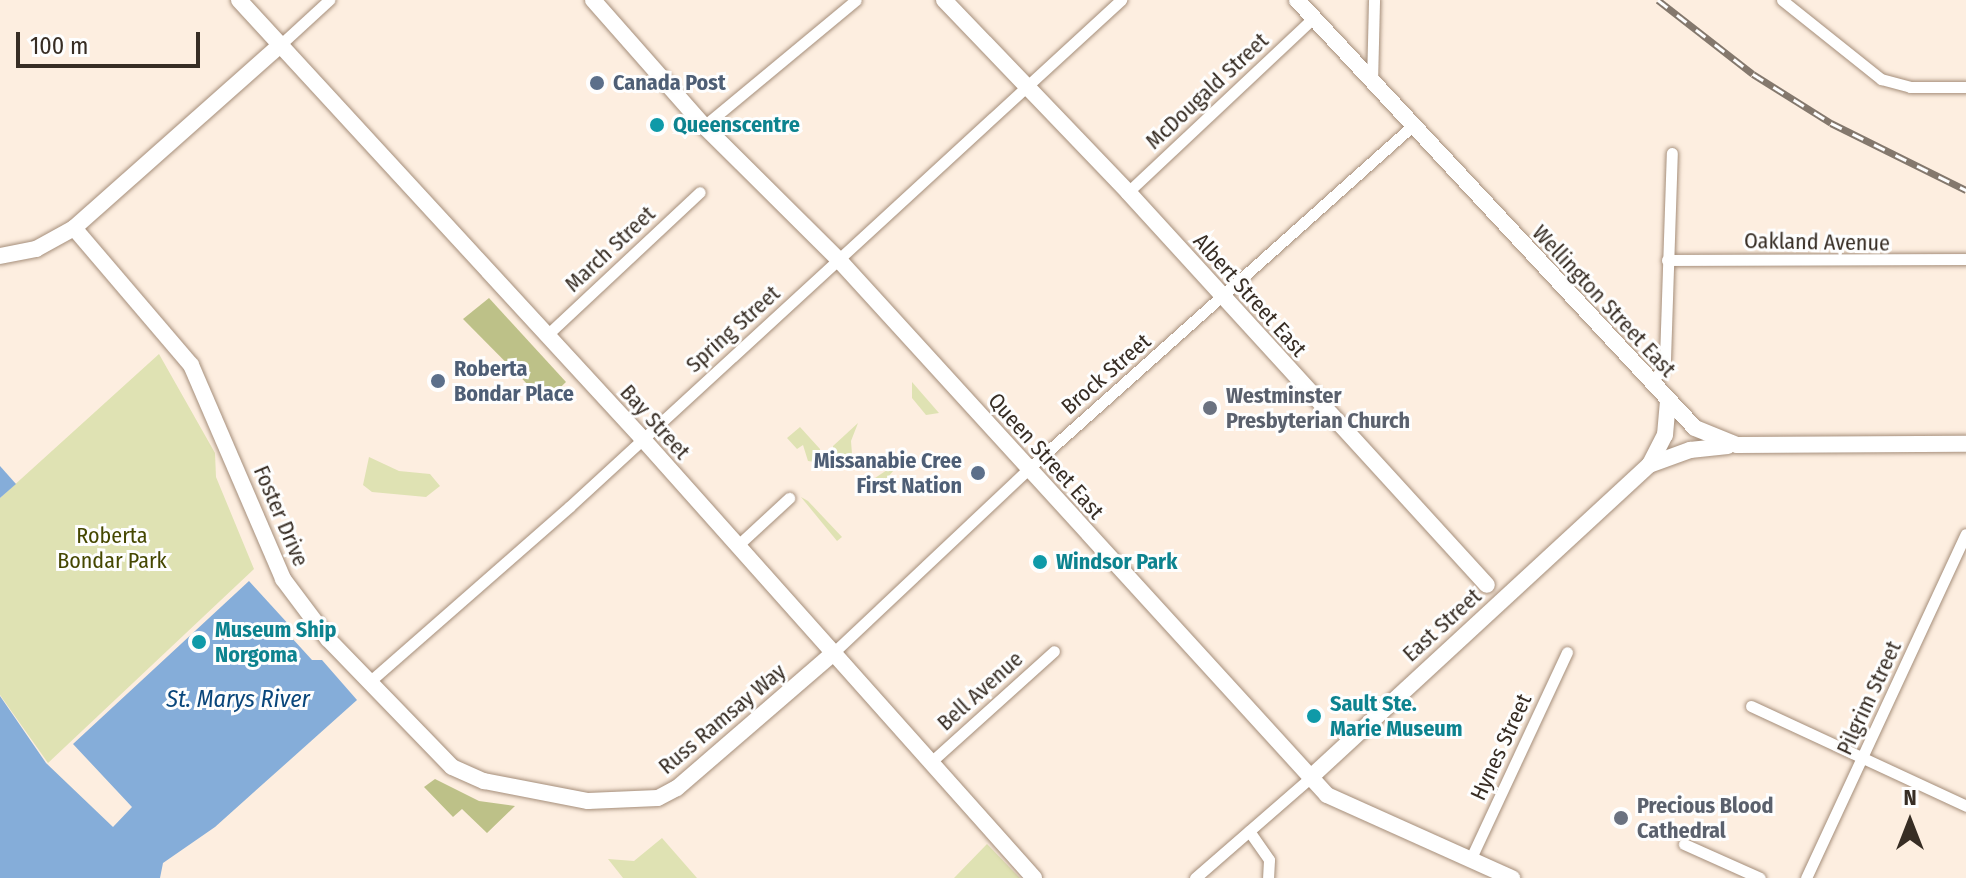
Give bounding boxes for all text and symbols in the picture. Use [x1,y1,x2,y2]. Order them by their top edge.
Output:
scale bar [20,16,204,66]
street label: McDougald Street [1140,27,1274,155]
text: 100 m [30,32,88,60]
place label: Canada Post [613,70,726,96]
marker: Canada Post [588,74,606,92]
place label: Queenscentre [673,112,800,138]
marker: Queenscentre [648,116,666,134]
street label: March Street [559,201,661,297]
street label: Wellington Street East [1527,220,1681,382]
street label: Albert Street East [1188,228,1312,362]
street label: Oakland Avenue [1744,228,1890,256]
street label: Spring Street [681,280,785,378]
street label: Brock Street [1056,328,1156,420]
place label: Roberta Bondar Place [454,355,574,406]
marker: Roberta Bondar Place [429,372,447,390]
street label: Bay Street [615,379,695,465]
place label: Westminster Presbyterian Church [1226,382,1410,434]
street label: Queen Street East [983,388,1109,524]
marker: Westminster Presbyterian Church [1201,399,1219,417]
place label: Missanabie Cree First Nation [814,447,962,498]
street label: Foster Drive [248,462,314,570]
marker: Missanabie Cree First Nation [969,464,987,482]
park label: Roberta Bondar Park [57,522,167,574]
place label: Windsor Park [1056,549,1177,575]
marker: Windsor Park [1031,553,1049,571]
street label: East Street [1397,583,1487,667]
place label: Museum Ship Norgoma [215,616,336,668]
marker: Museum Ship Norgoma [190,633,208,651]
street label: Pilgrim Street [1831,637,1907,759]
street label: Bell Avenue [932,646,1028,736]
street label: Russ Ramsay Way [653,658,791,780]
water label: St. Marys River [166,686,310,714]
place label: Sault Ste. Marie Museum [1330,690,1463,742]
street label: Hynes Street [1465,690,1537,804]
marker: Sault Ste. Marie Museum [1305,707,1323,725]
north arrow [1870,782,1950,862]
text: N [1903,784,1917,811]
place label: Precious Blood Cathedral [1637,792,1773,844]
marker: Precious Blood Cathedral [1612,809,1630,827]

